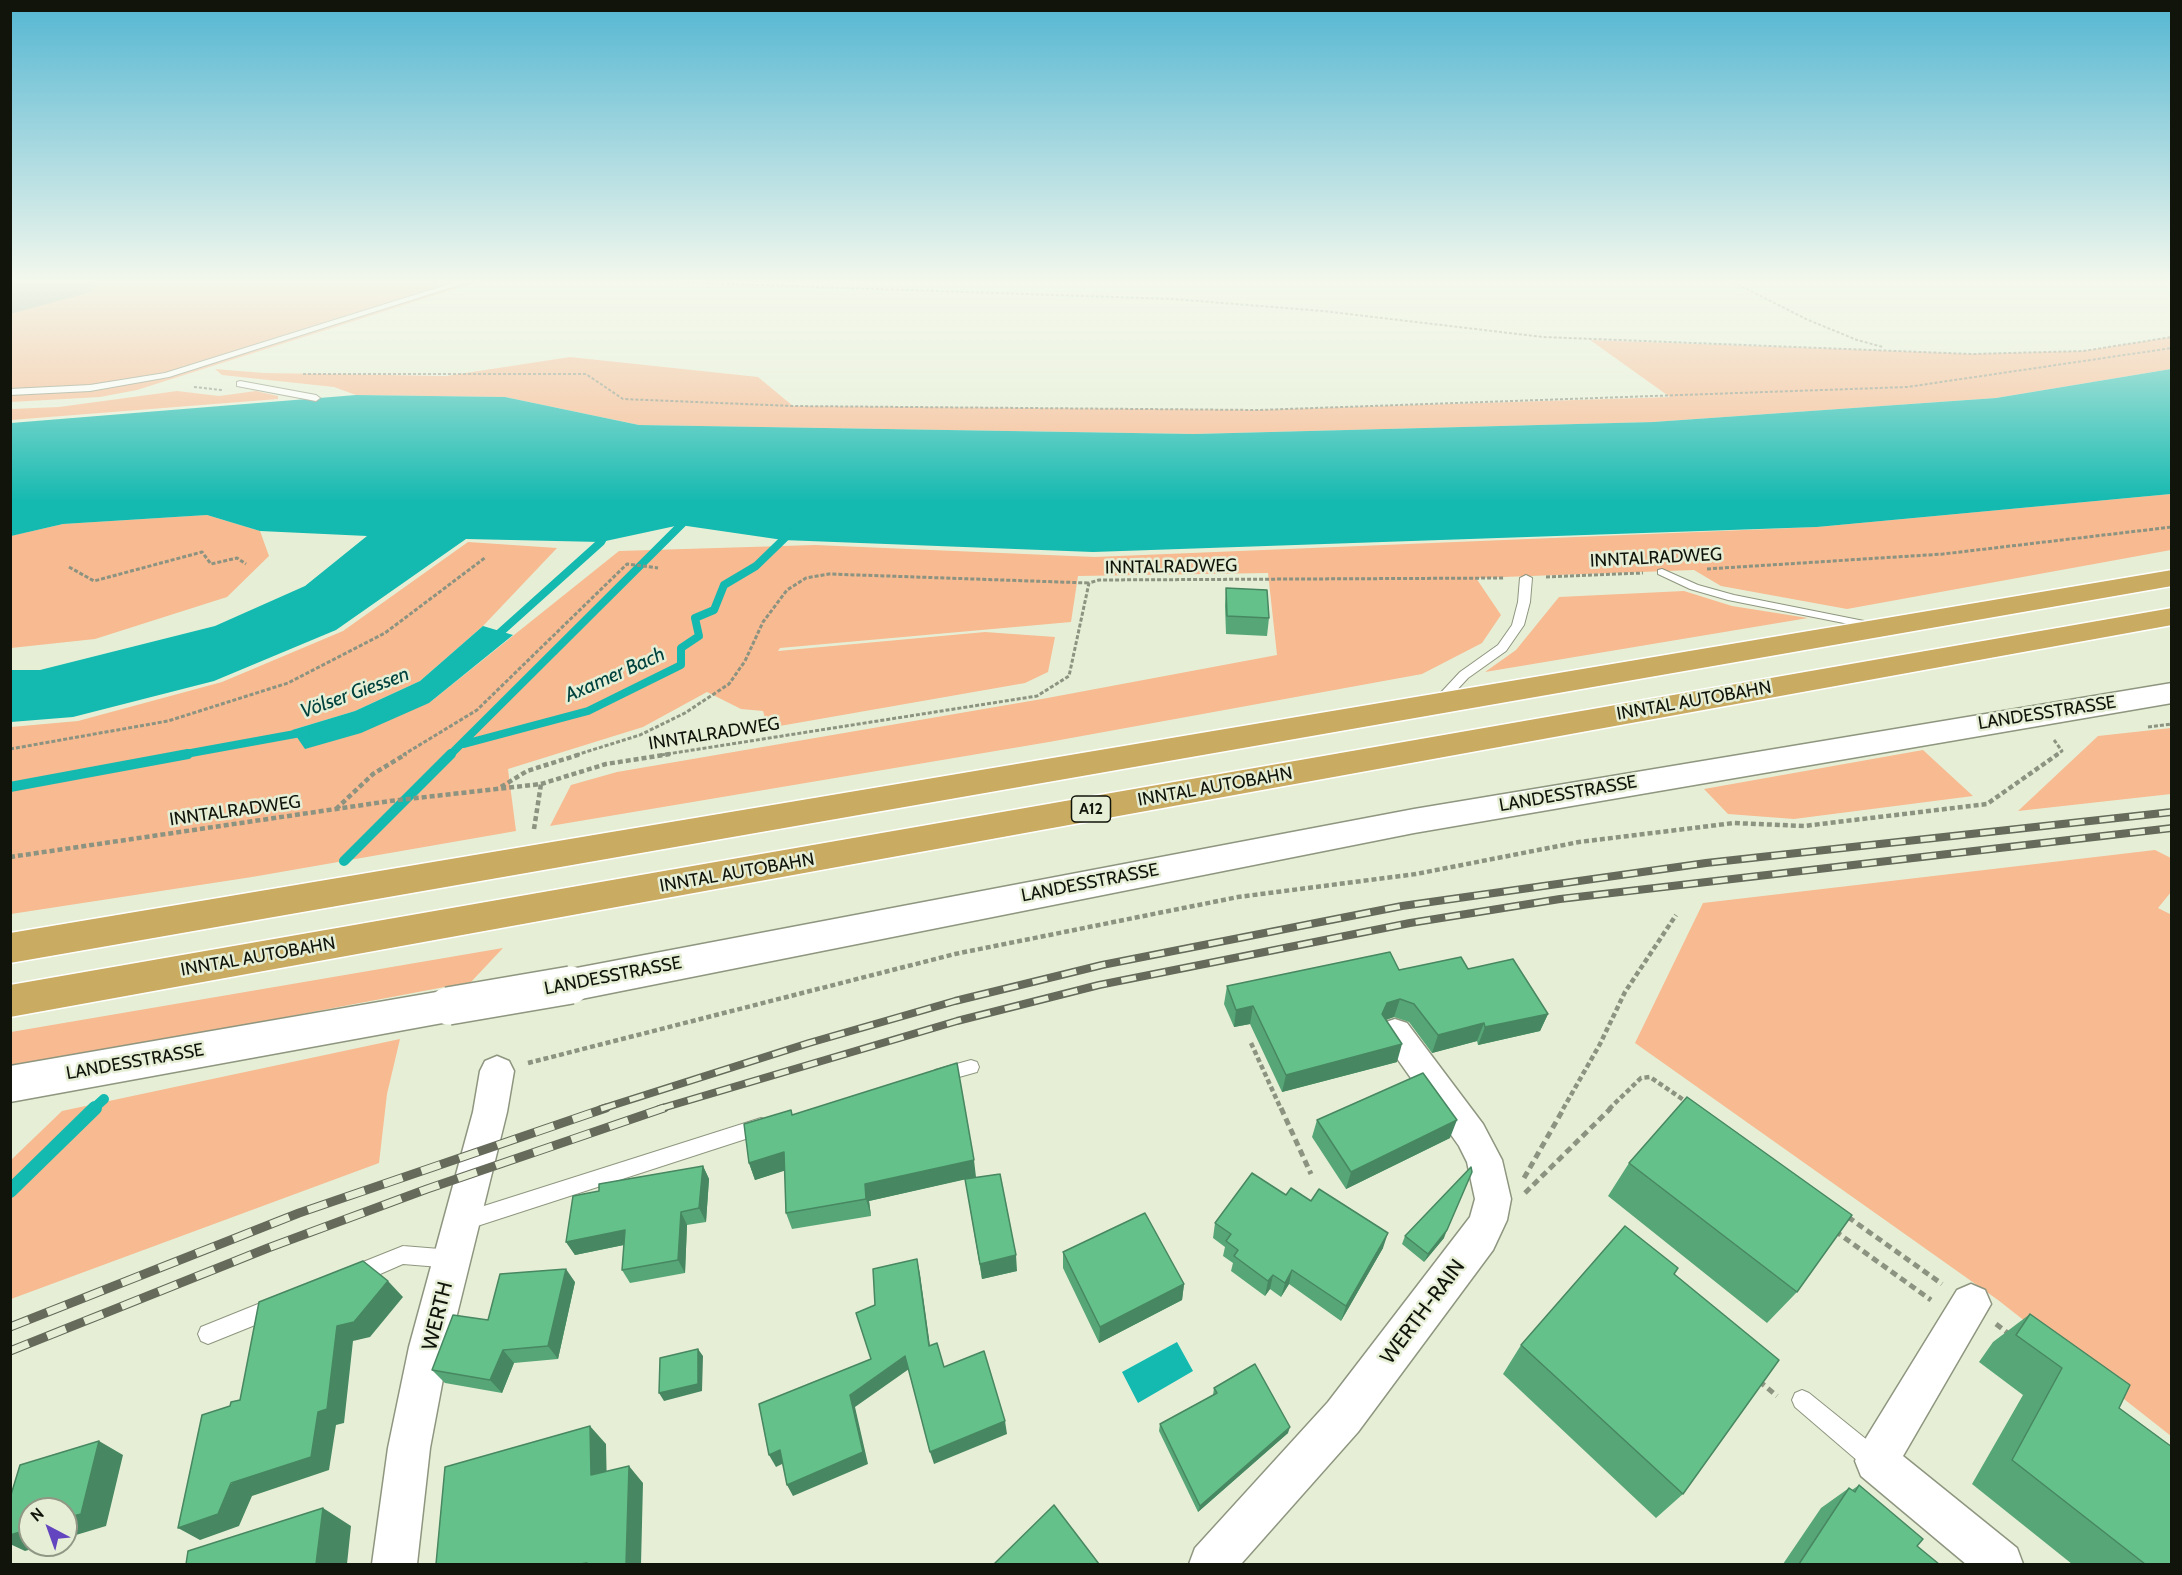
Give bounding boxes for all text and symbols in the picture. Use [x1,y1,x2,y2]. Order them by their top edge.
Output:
street label: INNTALRADWEG [1589,544,1723,572]
street label: INNTALRADWEG [1105,555,1237,579]
water label: Axamer Bach [561,642,669,708]
water label: Völser Giessen [297,662,413,724]
street label: INNTAL AUTOBAHN [1615,677,1773,725]
street label: LANDESSTRASSE [1976,691,2118,735]
street label: INNTALRADWEG [647,713,781,755]
street label: INNTAL AUTOBAHN [1136,763,1294,811]
street label: LANDESSTRASSE [1497,771,1639,817]
street label: INNTALRADWEG [168,791,302,831]
road number: A12 [1072,796,1110,822]
street label: INNTAL AUTOBAHN [658,849,816,897]
street label: LANDESSTRASSE [1020,859,1160,907]
street label: INNTAL AUTOBAHN [179,933,337,981]
street label: LANDESSTRASSE [543,952,683,1000]
street label: LANDESSTRASSE [64,1039,206,1085]
street label: WERTH-RAIN [1375,1255,1471,1369]
street label: WERTH [417,1279,459,1353]
north arrow [18,1497,78,1557]
text: N [27,1504,48,1525]

